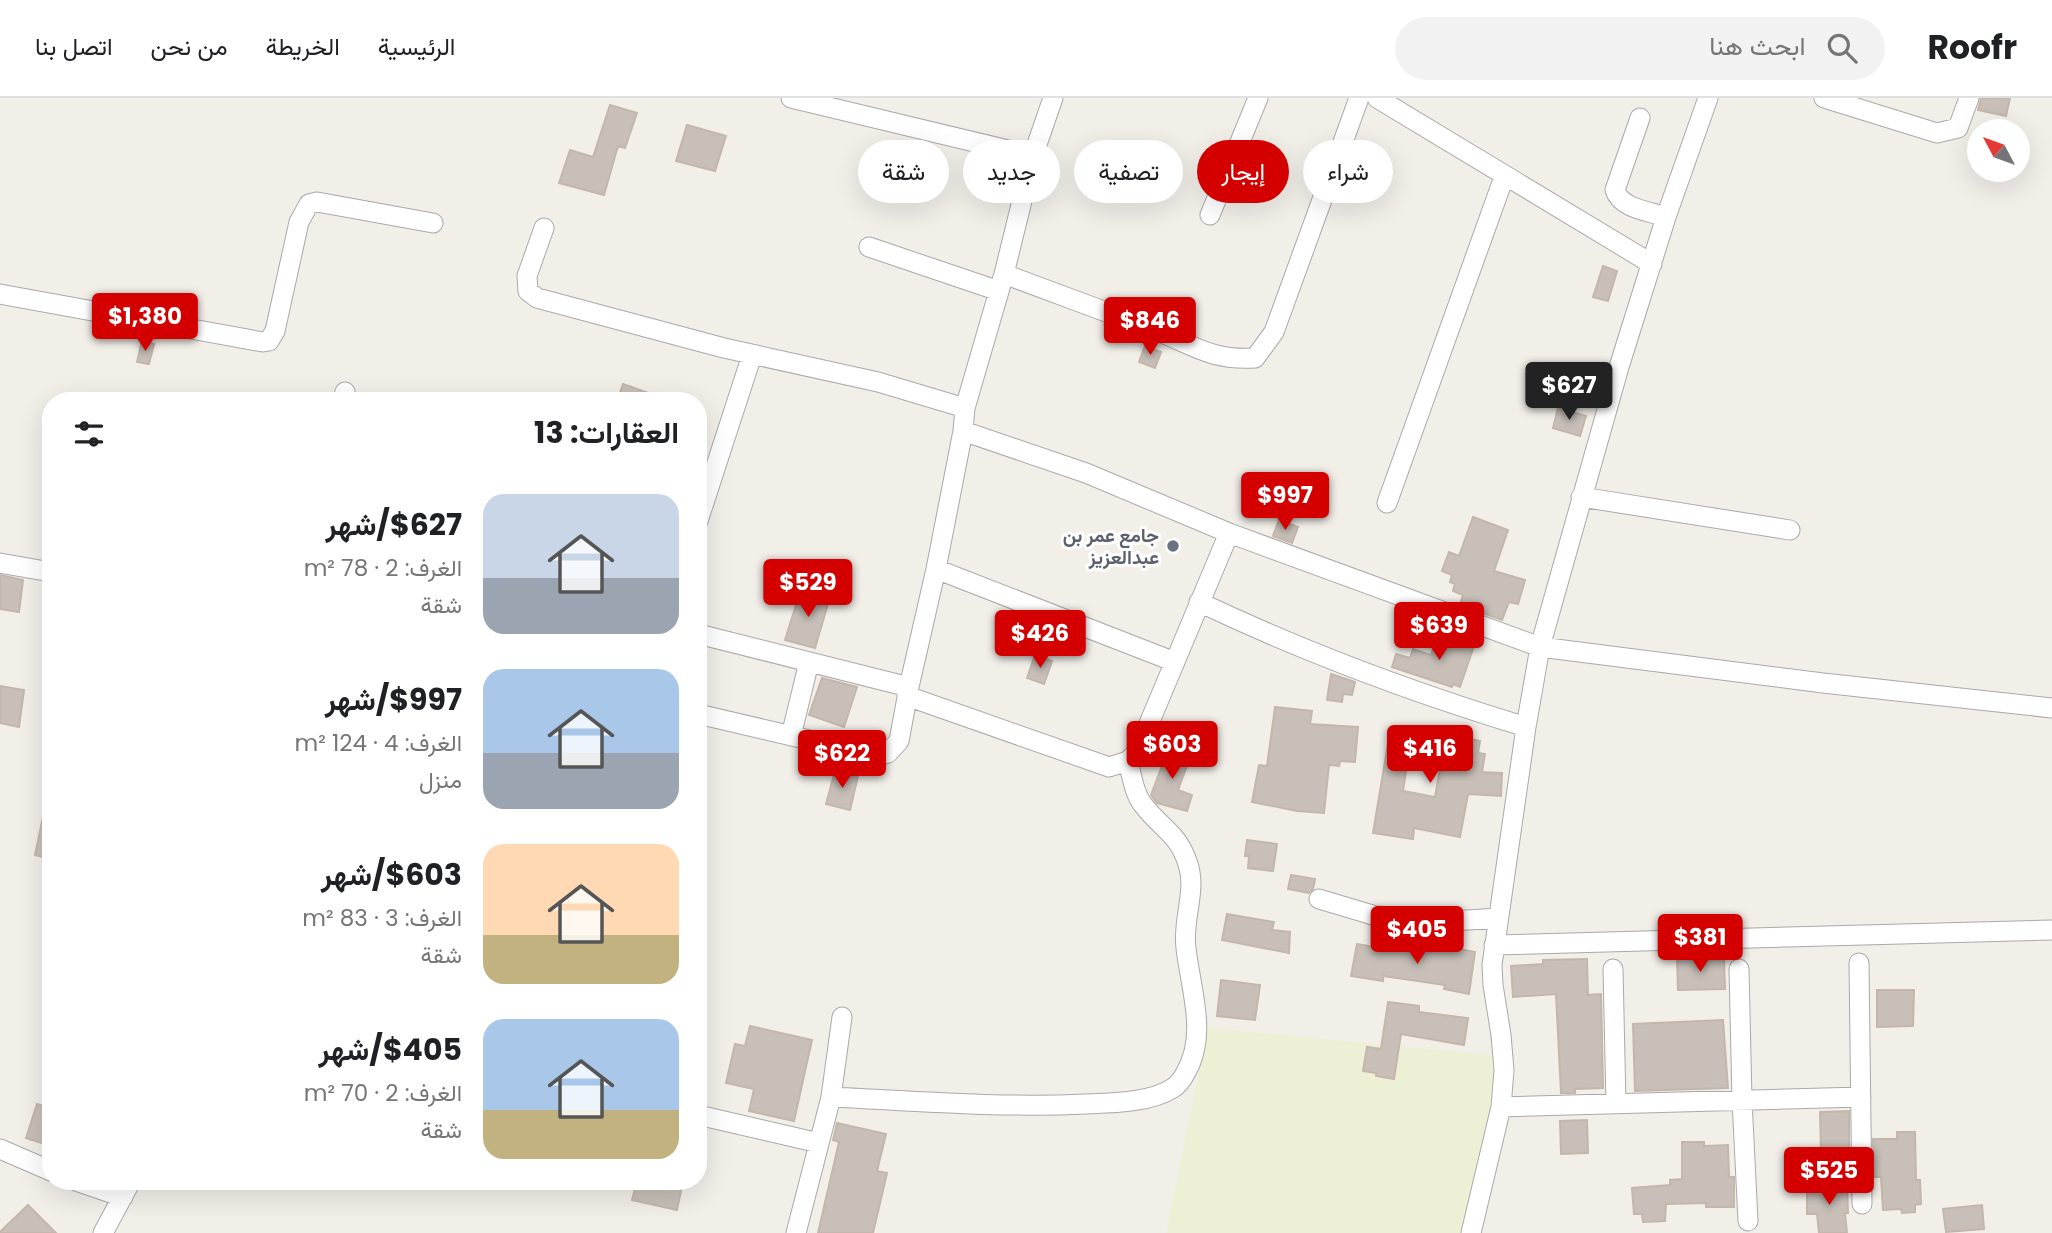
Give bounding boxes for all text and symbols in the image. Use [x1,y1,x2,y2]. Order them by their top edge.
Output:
search box [1395,17,1885,80]
text: Roofr [1927,24,2017,71]
text: ابحث هنا [1709,28,1805,64]
icon: search [1823,29,1861,67]
text: اتصل بنا [35,30,113,63]
text: من نحن [151,30,228,63]
text: الخريطة [266,30,340,63]
text: الرئيسية [378,30,455,63]
north arrow [1967,119,2030,182]
map controls [1967,119,2030,182]
chip: شقة [858,140,949,203]
chip: جديد [963,140,1060,203]
chip: تصفية [1074,140,1183,203]
chip: إيجار [1197,140,1289,203]
chip: شراء [1303,140,1393,203]
pin: $1,380 [88,294,202,353]
pin: $846 [1109,298,1191,357]
text: $1,380 [108,300,182,332]
text: $846 [1120,304,1180,336]
pin: $627 [1528,362,1610,422]
text: $627 [1541,369,1597,401]
text: العقارات: 13 [534,411,679,454]
icon: filters [70,415,108,453]
pin: $997 [1244,472,1326,532]
text: $997 [1257,479,1313,511]
text: $627/شهر [326,503,462,546]
icon: home [539,522,623,606]
place label: جامع عمر بن عبدالعزيز [1063,522,1159,571]
marker: جامع عمر بن عبدالعزيز [1165,538,1181,554]
text: الغرف: 2 · 78 m² [304,552,462,584]
pin: $529 [767,560,849,619]
text: $529 [779,566,837,598]
text: شقة [420,589,462,621]
pin: $639 [1398,602,1480,662]
text: $639 [1410,609,1468,641]
pin: $426 [999,610,1081,670]
text: $426 [1011,617,1069,649]
text: $997/شهر [325,678,462,721]
icon: home [539,697,623,781]
pin: $603 [1131,722,1213,781]
pin: $416 [1389,726,1471,785]
text: الغرف: 4 · 124 m² [294,727,462,759]
text: $603 [1143,728,1201,760]
pin: $622 [801,730,883,790]
text: $416 [1403,732,1457,764]
text: $622 [814,737,870,769]
text: منزل [419,764,462,796]
text: $603/شهر [321,853,462,896]
icon: home [539,872,623,956]
text: الغرف: 3 · 83 m² [302,902,462,934]
pin: $405 [1376,906,1458,966]
text: $405 [1387,913,1447,945]
pin: $381 [1659,914,1741,974]
text: $381 [1674,921,1726,953]
text: شقة [420,939,462,971]
text: $405/شهر [318,1028,462,1071]
icon: home [539,1047,623,1131]
text: الغرف: 2 · 70 m² [304,1077,462,1109]
text: شقة [420,1114,462,1146]
pin: $525 [1788,1148,1870,1207]
text: $525 [1800,1154,1858,1186]

